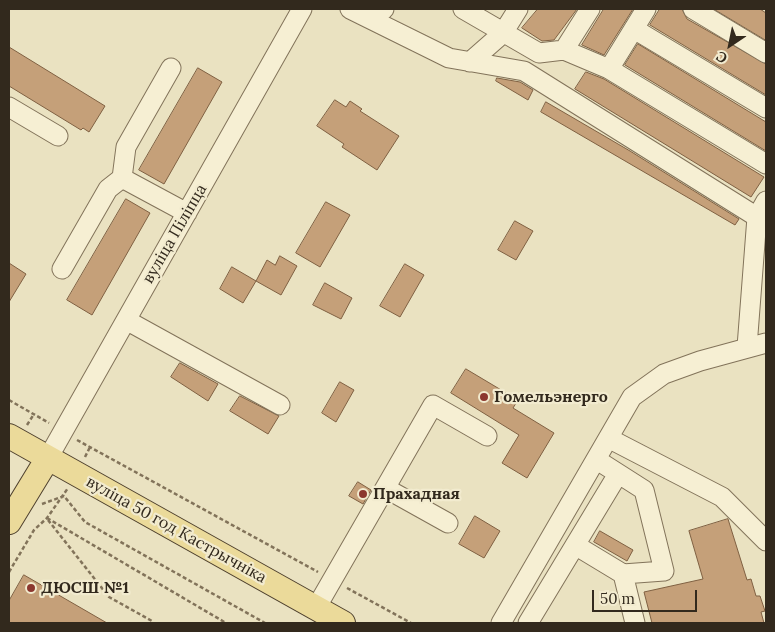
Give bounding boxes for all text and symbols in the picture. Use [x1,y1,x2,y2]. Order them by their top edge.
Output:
north arrow [705,20,755,70]
text: С [713,47,731,68]
street label: вуліца Піліпца [139,181,211,287]
place label: Гомельэнерго [494,387,608,407]
marker: Гомельэнерго [478,391,490,403]
street label: вуліца 50 год Кастрычніка [82,472,270,588]
place label: Прахадная [373,484,460,504]
marker: Прахадная [357,488,369,500]
place label: ДЮСШ №1 [41,578,129,598]
scale bar [595,580,700,612]
marker: ДЮСШ №1 [25,582,37,594]
text: 50 m [600,589,635,608]

